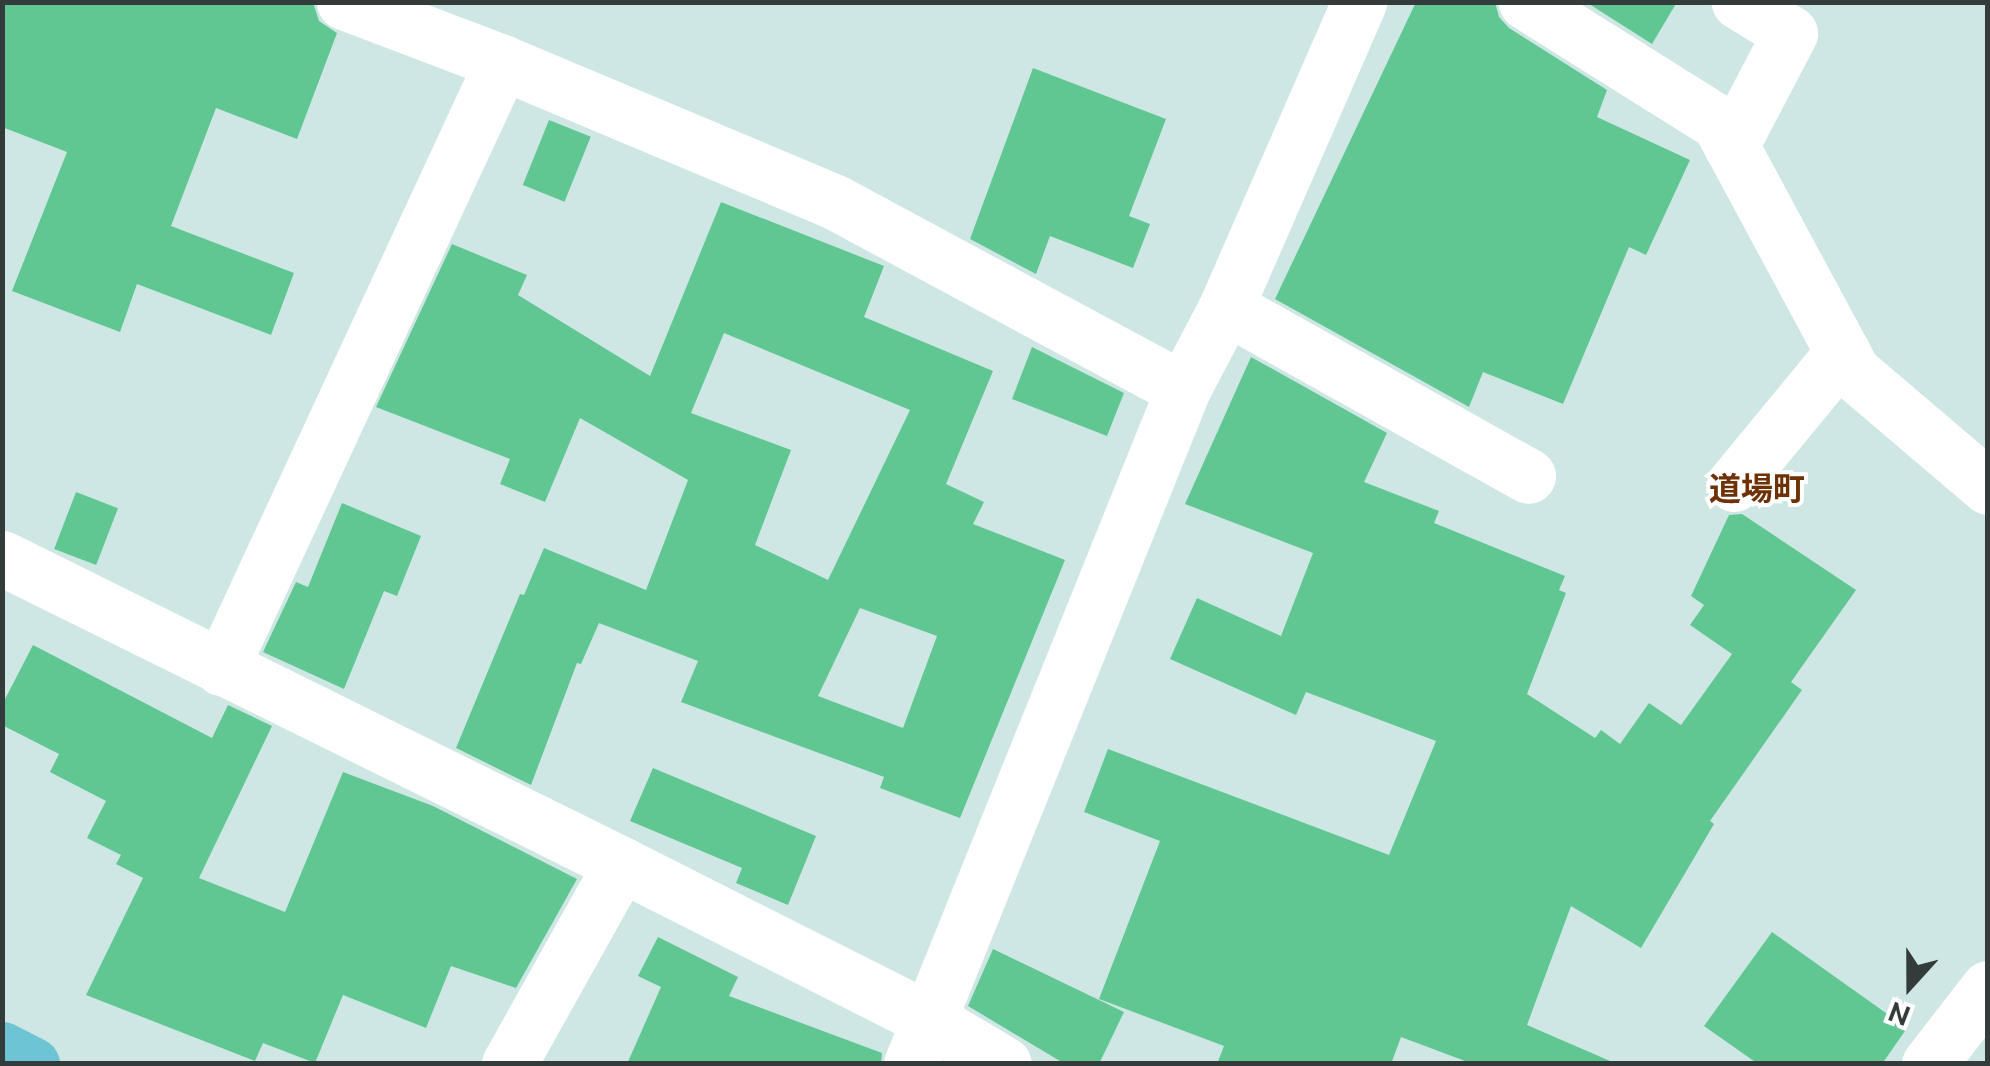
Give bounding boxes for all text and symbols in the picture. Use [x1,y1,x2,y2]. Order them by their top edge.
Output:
district label: 道場町 [1709,469,1805,507]
north arrow [1860,936,1960,1036]
text: N [1884,996,1914,1033]

